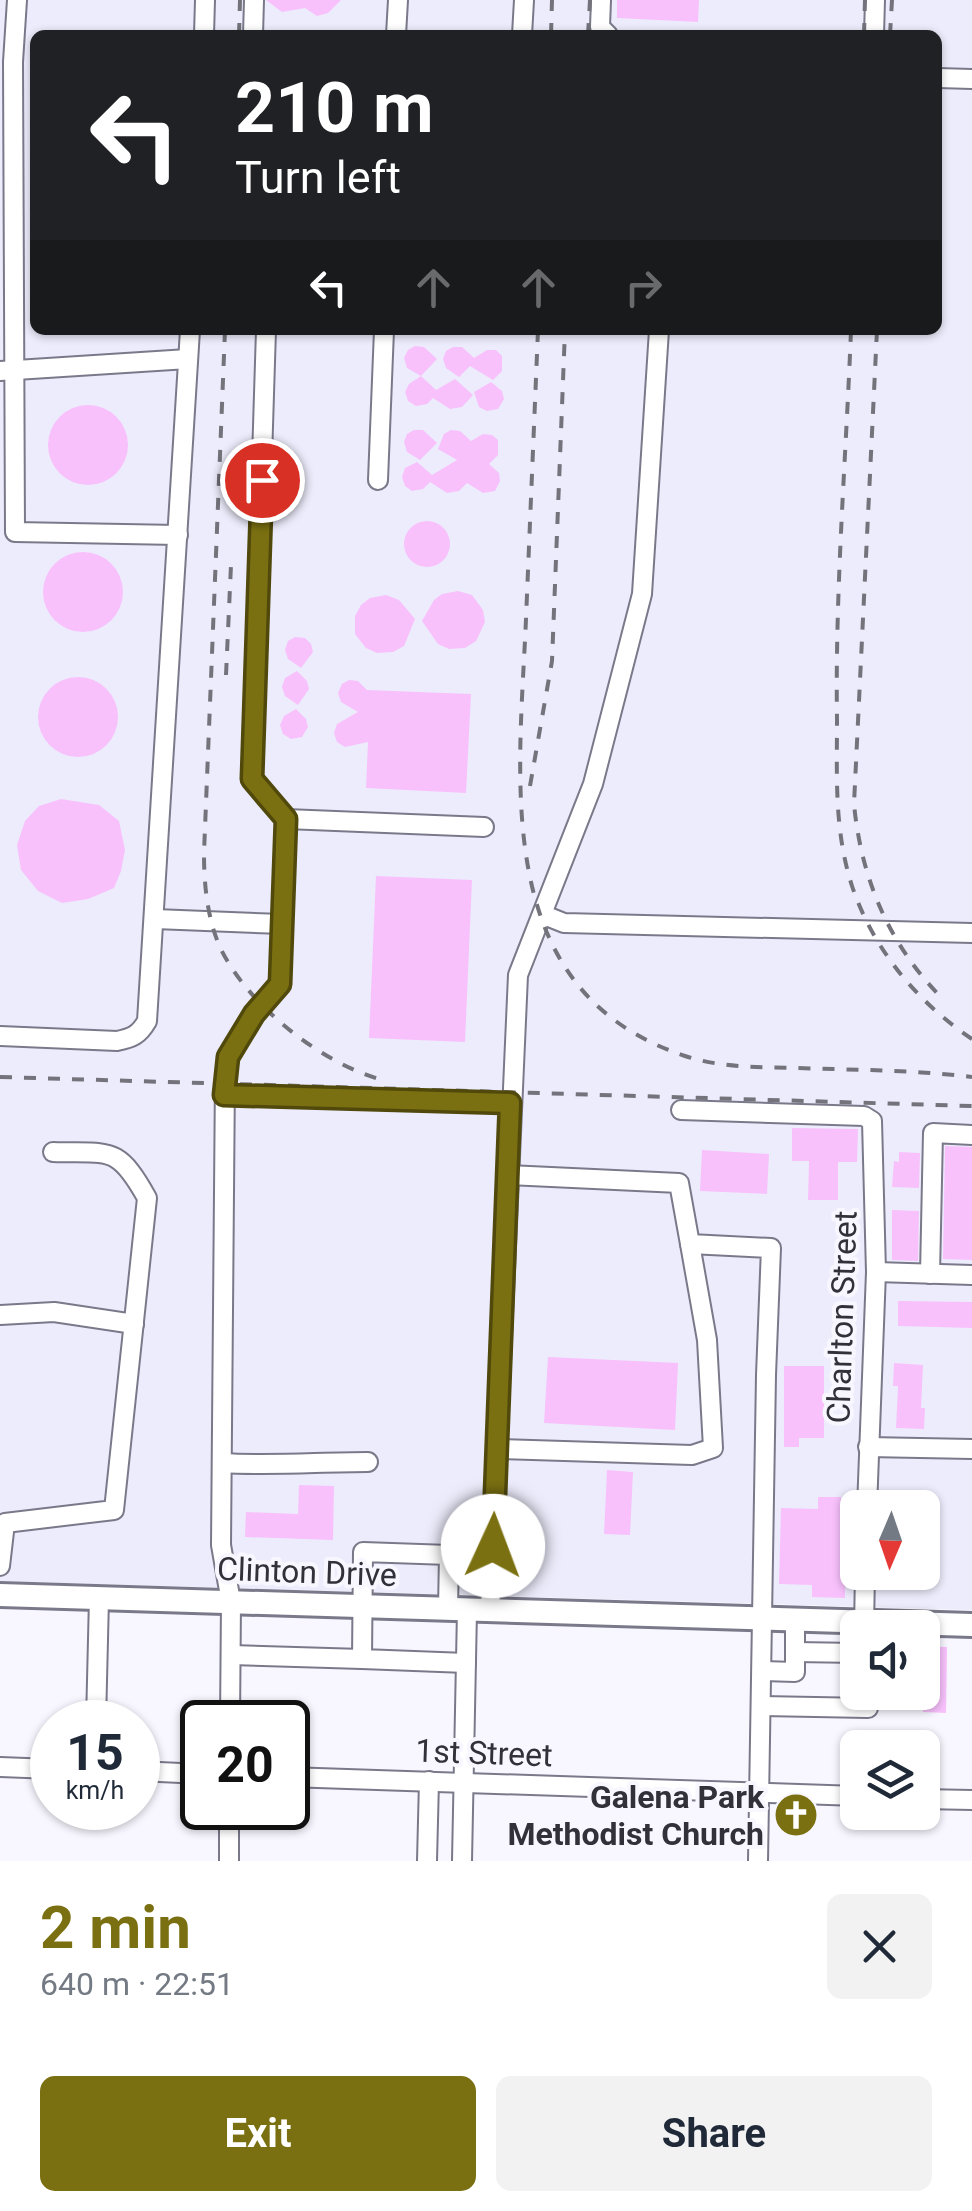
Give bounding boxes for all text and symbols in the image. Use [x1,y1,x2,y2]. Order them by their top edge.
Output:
text: 210 m [235,67,434,149]
icon: left [70,70,200,200]
text: Turn left [235,151,401,204]
icon: left [301,260,356,315]
icon: ahead [406,260,461,315]
icon: ahead [511,260,566,315]
icon: right [616,260,671,315]
pin [220,438,305,523]
icon: arrive [235,453,290,508]
street label: Charlton Street [819,1210,865,1424]
north arrow [840,1490,940,1590]
map controls [840,1490,940,1830]
position arrow [441,1494,545,1598]
street label: Clinton Drive [216,1550,398,1594]
button: sound [840,1610,940,1710]
speed limit sign: 20 [180,1700,310,1830]
text: 15 [66,1724,124,1782]
button: layers [840,1730,940,1830]
street label: 1st Street [415,1732,553,1774]
text: km/h [66,1776,124,1805]
place label: Galena Park Methodist Church [507,1778,765,1853]
church icon: Galena Park Methodist Church [773,1792,819,1838]
text: 2 min [40,1892,191,1963]
button: close [827,1894,932,1999]
text: 640 m · 22:51 [40,1965,234,2003]
button: Exit [40,2076,476,2191]
button: Share [496,2076,932,2191]

